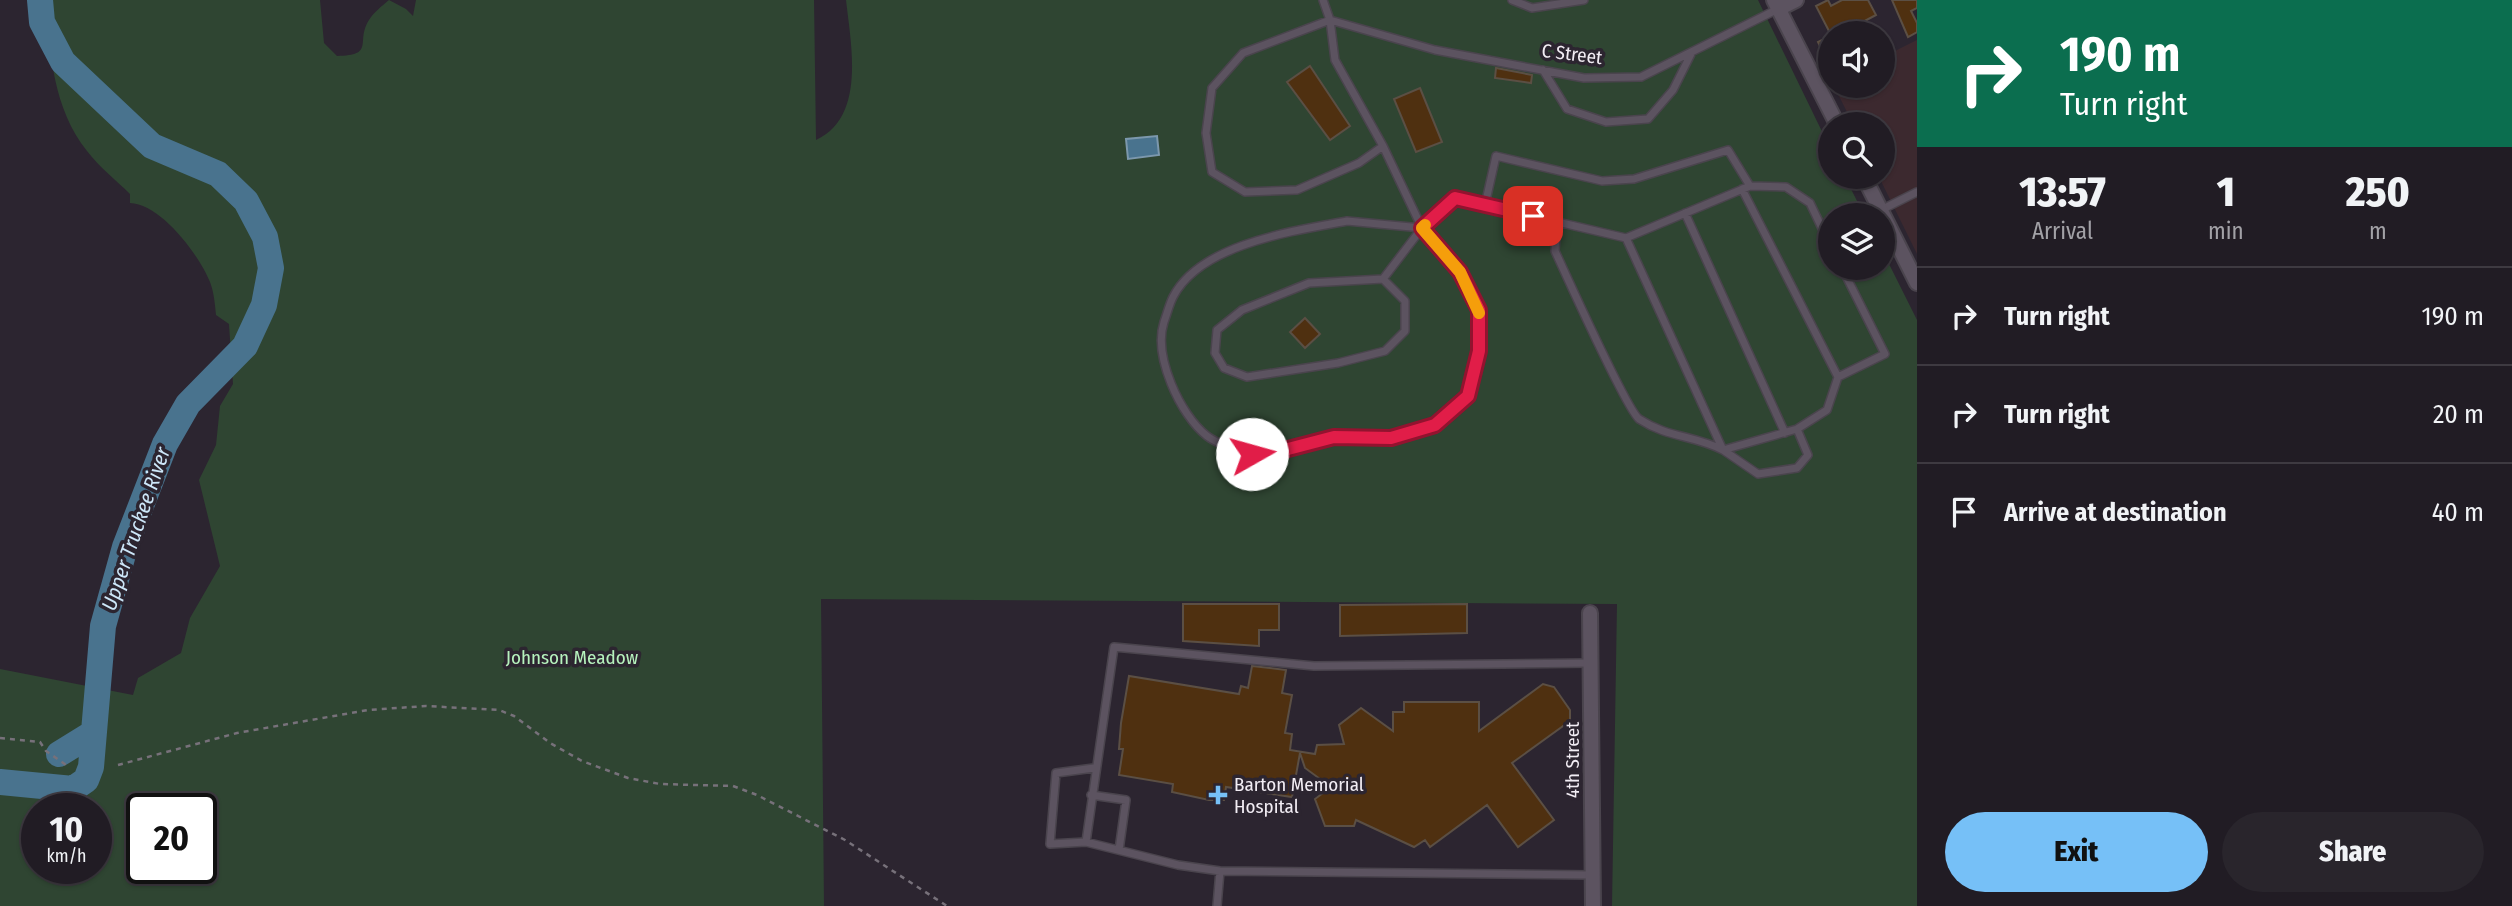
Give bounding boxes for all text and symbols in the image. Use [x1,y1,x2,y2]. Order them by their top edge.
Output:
map controls [1818,21,1895,280]
button: sound [1818,21,1895,98]
text: 190 m [2060,25,2180,84]
icon: right [1945,28,2036,119]
street label: C Street [1540,39,1604,69]
text: Turn right [2060,85,2187,123]
button: search [1818,112,1895,189]
text: 13:57 [2019,167,2106,217]
text: 1 [2217,167,2235,217]
text: 250 [2346,167,2410,217]
pin [1503,186,1563,246]
icon: arrive [1514,197,1552,235]
button: layers [1818,203,1895,280]
text: Arrival [2032,217,2093,245]
text: min [2208,217,2244,245]
text: m [2369,217,2387,245]
icon: right [1945,297,1983,335]
text: Turn right [2004,301,2110,332]
text: 190 m [2422,301,2484,332]
icon: right [1945,395,1983,433]
text: Turn right [2004,399,2110,430]
text: 20 m [2433,399,2484,430]
position arrow [1215,417,1289,491]
water label: Upper Truckee River [96,443,176,614]
icon: arrive [1945,493,1983,531]
text: Arrive at destination [2004,497,2227,528]
text: 40 m [2432,497,2484,528]
park label: Johnson Meadow [506,646,639,669]
street label: 4th Street [1561,721,1584,798]
place label: Barton Memorial Hospital [1234,773,1364,818]
marker: Barton Memorial Hospital [1208,785,1228,805]
speed limit sign: 20 [126,793,217,884]
text: 10 [50,808,83,850]
button: Exit [1945,812,2208,892]
button: Share [2222,812,2484,892]
text: km/h [46,845,87,867]

